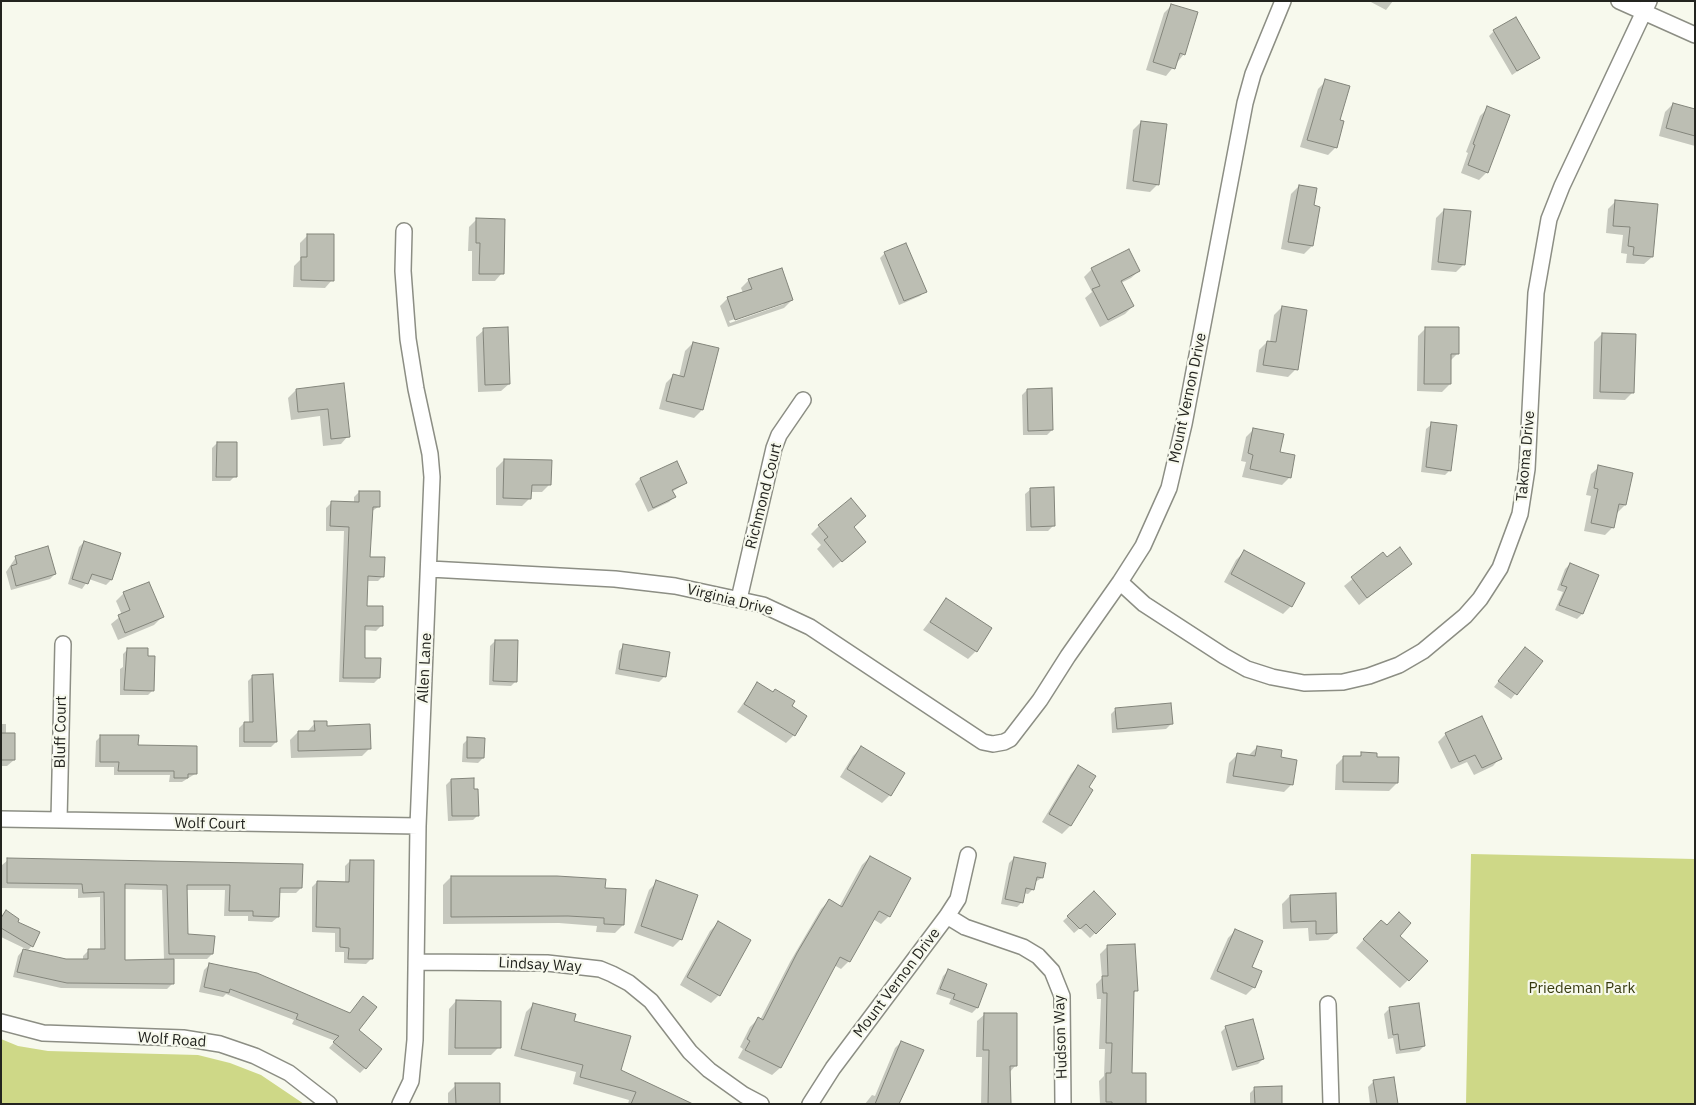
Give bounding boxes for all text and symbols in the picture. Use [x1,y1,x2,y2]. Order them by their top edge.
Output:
street label: Mount Vernon Drive [1165,331,1211,465]
street label: Takoma Drive [1513,410,1539,502]
street label: Richmond Court [742,441,786,551]
street label: Virginia Drive [685,581,775,619]
street label: Allen Lane [414,632,436,704]
street label: Bluff Court [51,695,71,769]
street label: Wolf Court [174,814,246,834]
street label: Mount Vernon Drive [850,925,944,1041]
street label: Lindsay Way [498,954,582,976]
park label: Priedeman Park [1529,980,1635,998]
street label: Hudson Way [1051,995,1071,1079]
street label: Wolf Road [137,1029,207,1051]

